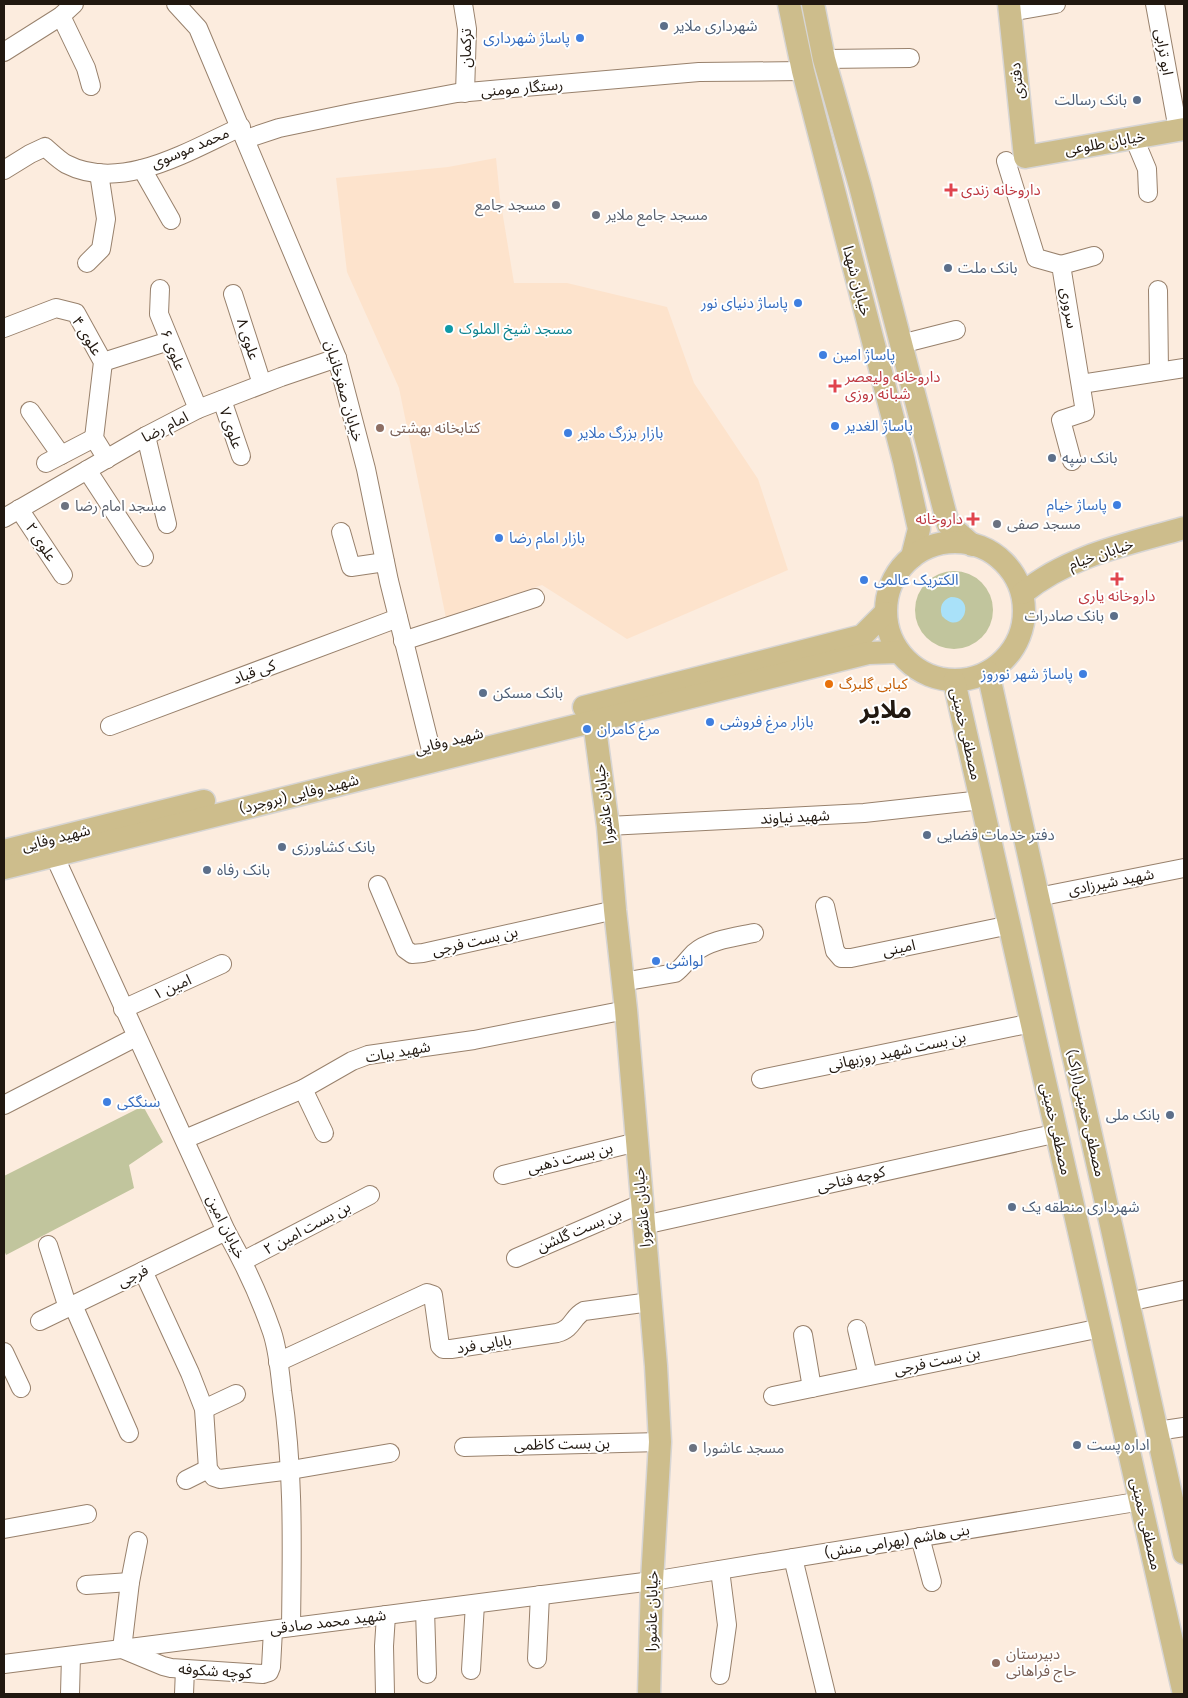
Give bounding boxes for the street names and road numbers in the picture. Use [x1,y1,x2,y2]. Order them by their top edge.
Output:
street label: ابو ترابی [1151,27,1177,77]
street label: ترکمان [457,28,475,68]
street label: دفتری [1006,62,1028,100]
street label: رستگار مومنی [480,75,564,101]
street label: محمد موسوی [148,124,232,172]
street label: خیابان طلوعی [1063,127,1147,159]
street label: خیابان شهدا [839,244,875,318]
street label: سروری [1057,286,1081,330]
street label: علوی ۴ [68,313,106,359]
street label: علوی ۸ [233,316,263,363]
street label: علوی ۶ [157,327,190,374]
street label: خیابان صفرخانیان [321,338,367,444]
street label: علوی ۷ [216,405,247,452]
street label: امام رضا [139,408,192,448]
street label: علوی ۲ [22,519,61,565]
street label: خیابان خیام [1066,534,1137,575]
street label: کی قباد [230,656,279,688]
street label: مصطفی خمینی [947,686,985,782]
street label: شهید وفایی [413,724,485,758]
street label: خیابان عاشورا [590,763,618,845]
street label: شهید وفایی (بروجرد) [237,770,361,818]
street label: شهید نیاوند [760,806,830,828]
street label: شهید وفایی [20,821,92,855]
street label: شهید شیرزادی [1066,865,1156,899]
street label: بن بست فرجی [430,922,520,960]
street label: امینی [881,936,917,960]
street label: امین ۱ [150,971,194,1003]
street label: بن بست شهید روزبهانی [826,1028,968,1074]
street label: شهید بیات [364,1037,432,1067]
street label: مصطفی خمینی(اراک) [1063,1048,1109,1178]
street label: مصطفی خمینی [1037,1081,1075,1177]
street label: بن بست ذهبی [525,1139,615,1177]
street label: کوچه فتاحی [815,1162,888,1197]
street label: خیابان عاشورا [630,1166,654,1248]
street label: خیابان امین [203,1192,249,1262]
street label: بن بست امین ۲ [260,1198,354,1258]
street label: بن بست گلشن [534,1204,624,1256]
street label: فرجی [115,1261,152,1291]
street label: بابایی فرد [455,1331,513,1357]
street label: بن بست فرجی [892,1343,982,1379]
street label: بن بست کاظمی [514,1434,610,1454]
street label: مصطفی خمینی [1127,1476,1165,1572]
street label: بنی هاشم (بهرامی منش) [823,1521,971,1563]
street label: خیابان عاشورا [642,1570,662,1651]
street label: شهید محمد صادقی [269,1606,388,1638]
street label: کوچه شکوفه [178,1659,253,1684]

